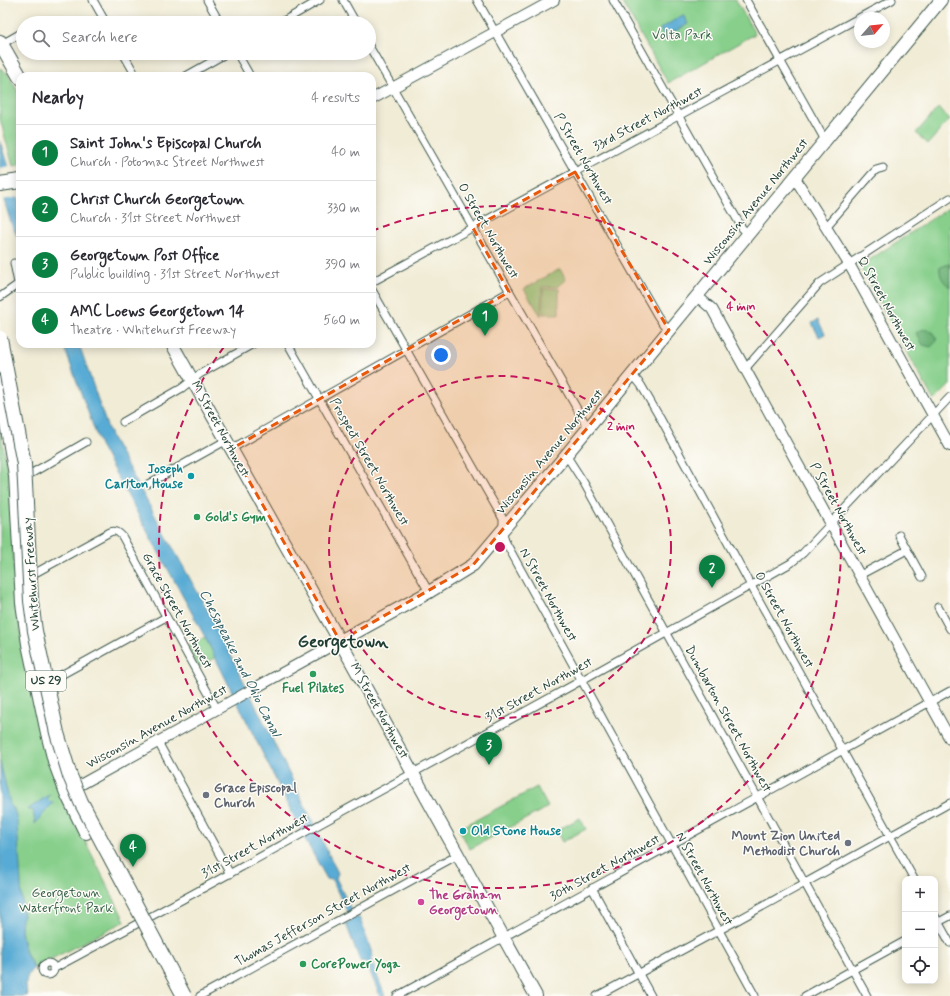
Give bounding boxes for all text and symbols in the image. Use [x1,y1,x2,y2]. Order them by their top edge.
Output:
north arrow [854,12,890,48]
search box [16,16,376,60]
icon: search [30,27,52,49]
park label: Volta Park [652,27,712,44]
text: Search here [62,28,138,48]
street label: 33rd Street Northwest [590,83,706,155]
text: Nearby [32,87,84,109]
text: 4 results [311,90,360,107]
street label: P Street Northwest [550,110,616,208]
text: Saint John's Episcopal Church [70,134,262,154]
street label: Wisconsin Avenue Northwest [700,135,812,269]
text: 1 [42,144,48,161]
text: 40 m [331,144,360,161]
text: Church · Potomac Street Northwest [70,154,264,171]
street label: O Street Northwest [454,180,522,282]
text: Christ Church Georgetown [70,190,245,210]
text: 2 [42,200,48,217]
text: 330 m [327,200,360,217]
text: Church · 31st Street Northwest [70,210,241,227]
text: Georgetown Post Office [70,246,219,266]
street label: Q Street Northwest [853,254,919,354]
text: 3 [42,256,48,273]
text: 390 m [325,256,360,273]
text: Public building · 31st Street Northwest [70,266,280,283]
text: 4 min [726,299,756,315]
text: AMC Loews Georgetown 14 [70,302,244,322]
pin: 1 [472,303,498,336]
text: 4 [41,312,49,329]
text: 560 m [323,312,360,329]
text: Theatre · Whitehurst Freeway [70,322,236,339]
your location [431,345,451,365]
street label: M Street Northwest [187,378,253,480]
street label: Wisconsin Avenue Northwest [493,386,607,518]
street label: Prospect Street Northwest [325,395,413,529]
text: 2 min [607,419,635,435]
street label: P Street Northwest [805,460,871,558]
place label: Joseph Carlton House [105,461,184,493]
marker: Joseph Carlton House [186,471,196,481]
place label: Gold's Gym [205,509,266,526]
marker: Gold's Gym [192,512,202,522]
street label: Whitehurst Freeway [20,517,44,631]
centre of rings [493,540,507,554]
street label: N Street Northwest [515,545,581,645]
street label: Grace Street Northwest [138,550,216,672]
pin: 2 [699,555,725,588]
street label: O Street Northwest [750,569,818,671]
water label: Chesapeake and Ohio Canal [195,586,286,741]
district label: Georgetown [298,631,389,656]
street label: Dumbarton Street Northwest [681,643,775,795]
street label: 31st Street Northwest [483,654,595,726]
street label: M Street Northwest [346,660,412,762]
marker: Fuel Pilates [308,669,318,679]
road number: US 29 [26,671,66,691]
place label: Fuel Pilates [282,680,344,697]
street label: Wisconsin Avenue Northwest [84,681,230,773]
pin: 3 [476,732,502,765]
place label: Grace Episcopal Church [214,780,298,812]
marker: Grace Episcopal Church [201,790,211,800]
street label: 31st Street Northwest [199,810,311,882]
place label: Old Stone House [471,823,561,840]
marker: Old Stone House [458,826,468,836]
place label: Mount Zion United Methodist Church [731,828,840,860]
street label: N Street Northwest [671,829,737,929]
street label: 30th Street Northwest [547,831,663,905]
pin: 4 [120,834,146,867]
marker: Mount Zion United Methodist Church [843,838,853,848]
street label: Thomas Jefferson Street Northwest [232,859,414,971]
map controls [902,876,938,984]
button: + [902,876,938,912]
park label: Georgetown Waterfront Park [19,885,114,917]
place label: The Graham Georgetown [429,887,501,921]
marker: The Graham Georgetown [416,897,426,907]
button: − [902,912,938,948]
button: locate [902,948,938,984]
place label: CorePower Yoga [311,956,401,974]
marker: CorePower Yoga [298,959,308,969]

